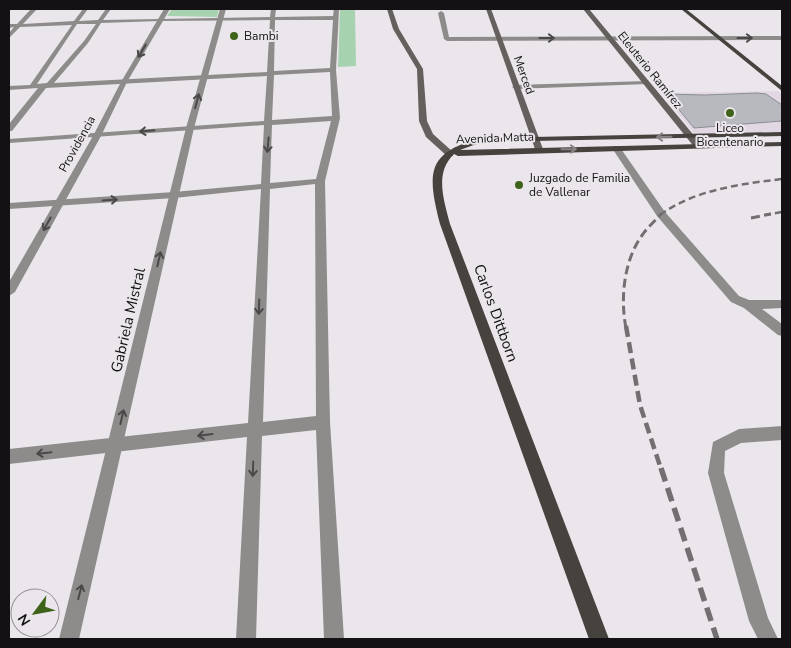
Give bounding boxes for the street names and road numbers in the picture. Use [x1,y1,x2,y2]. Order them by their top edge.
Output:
street label: Eleuterio Ramírez [614,28,686,112]
street label: Merced [510,54,538,96]
street label: Providencia [55,113,99,175]
street label: Avenida Matta [456,129,534,147]
street label: Carlos Dittborn [469,261,523,365]
street label: Gabriela Mistral [106,265,150,374]

